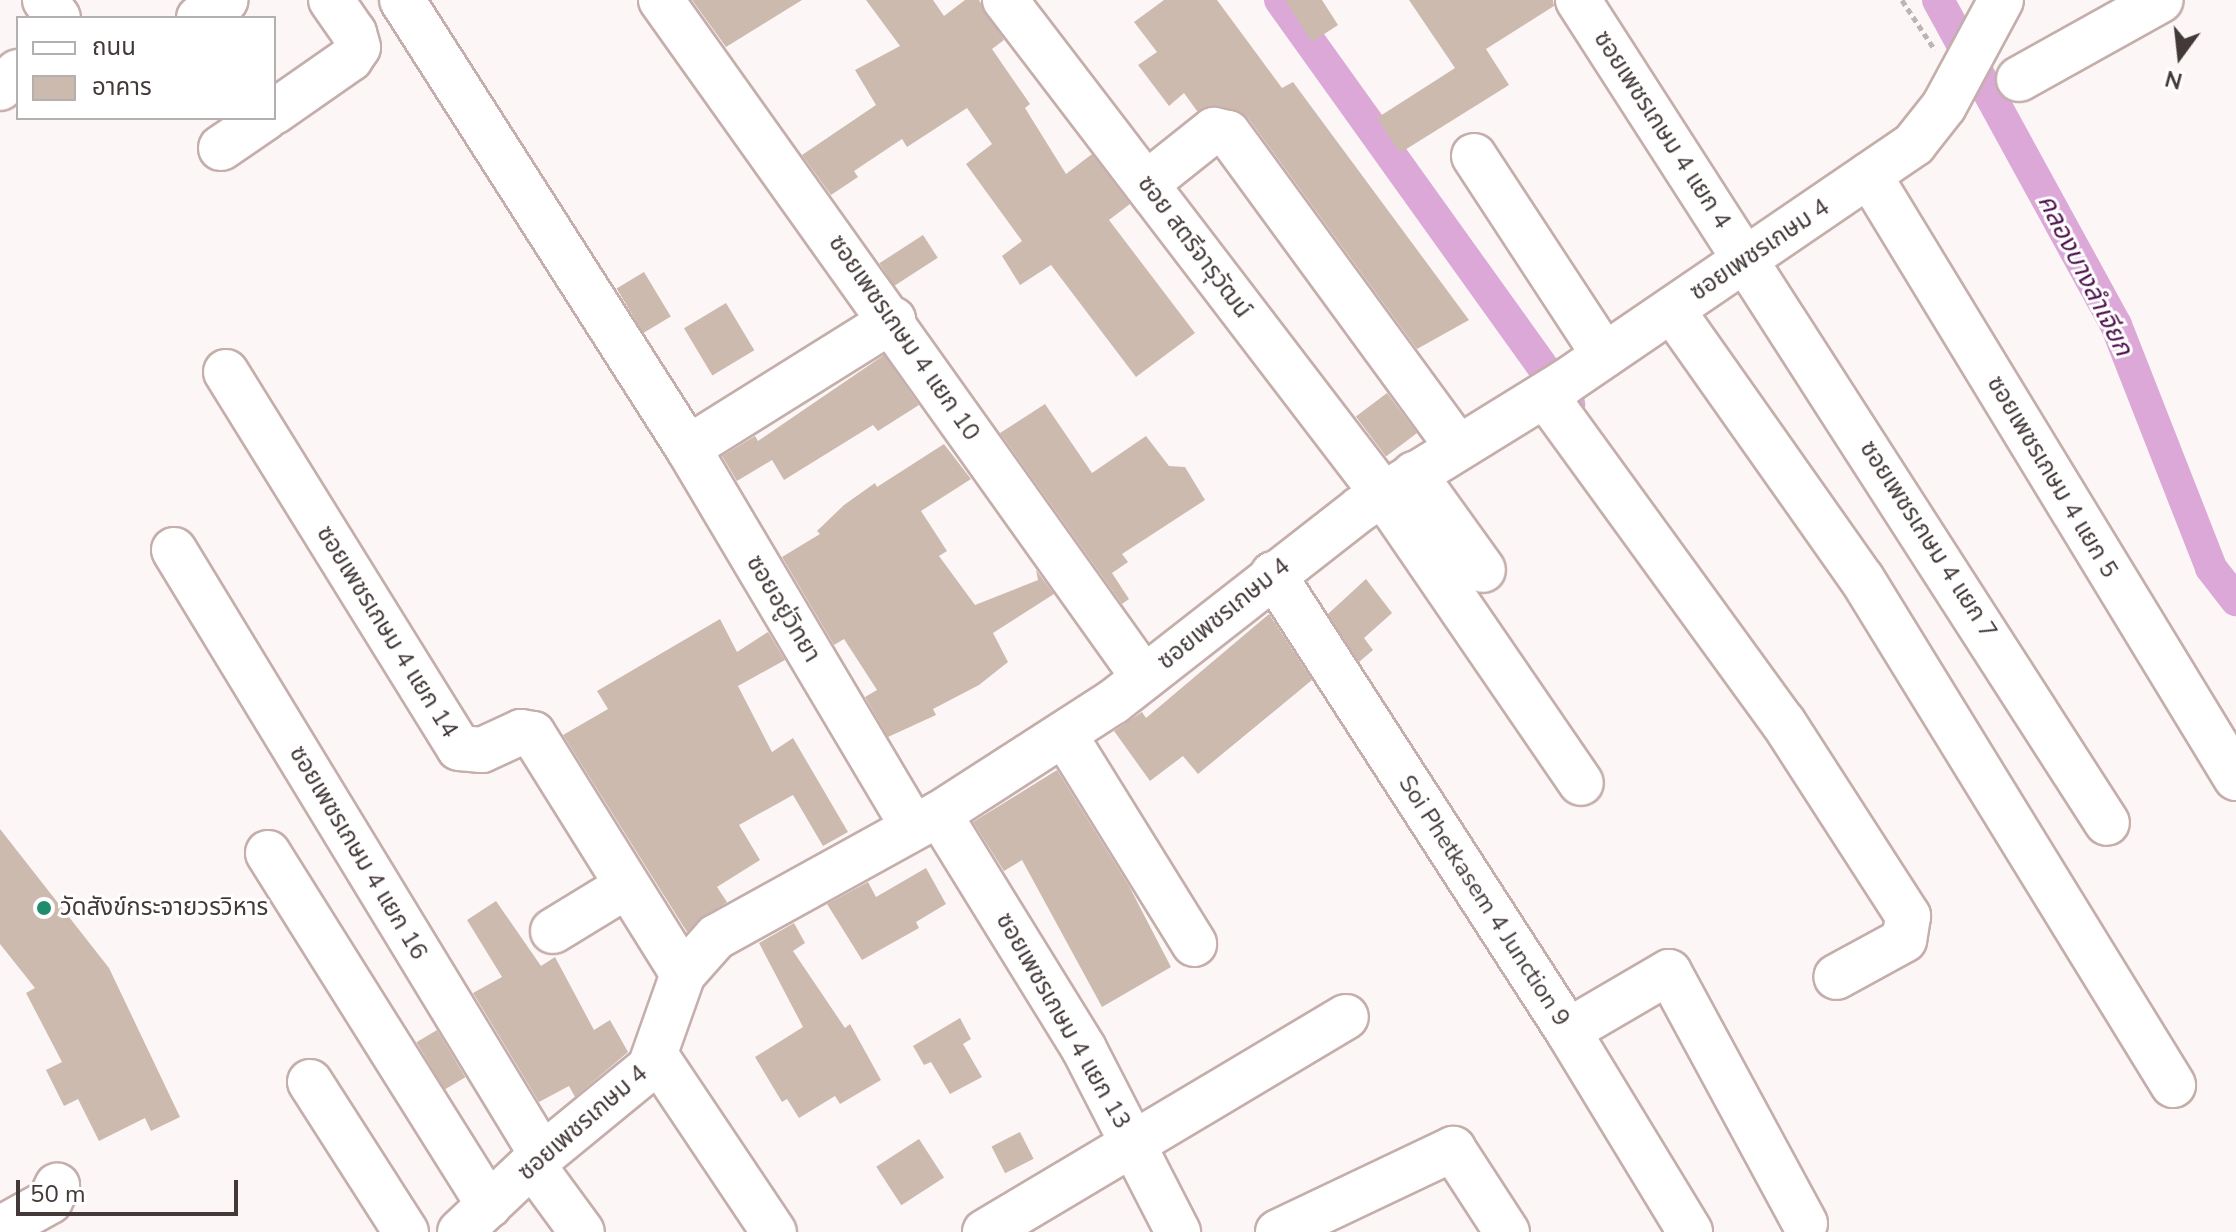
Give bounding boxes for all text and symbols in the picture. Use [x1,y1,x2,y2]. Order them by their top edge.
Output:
legend [16,16,276,120]
north arrow [2140,16,2220,96]
street label: ซอยเพชรเกษม 4 แยก 4 [1587,26,1737,234]
text: ถนน [92,31,136,63]
text: N [2162,63,2186,96]
text: อาคาร [92,71,152,103]
street label: ซอย สตรีจารุวัฒน์ [1131,170,1257,324]
water label: คลองบางลำเจียก [2031,189,2139,361]
street label: ซอยเพชรเกษม 4 [1685,193,1835,307]
street label: ซอยเพชรเกษม 4 แยก 10 [822,230,986,446]
street label: ซอยเพชรเกษม 4 แยก 5 [1980,371,2124,583]
street label: ซอยเพชรเกษม 4 แยก 7 [1853,436,2003,644]
street label: ซอยเพชรเกษม 4 แยก 14 [310,521,464,743]
street label: ซอยอยู่วิทยา [740,550,826,668]
street label: ซอยเพชรเกษม 4 [1152,552,1296,676]
street label: ซอยเพชรเกษม 4 แยก 16 [283,741,433,965]
street label: Soi Phetkasem 4 Junction 9 [1392,770,1576,1032]
place label: วัดสังข์กระจายวรวิหาร [60,894,268,922]
marker: วัดสังข์กระจายวรวิหาร [35,899,53,917]
street label: ซอยเพชรเกษม 4 แยก 13 [989,908,1137,1134]
street label: ซอยเพชรเกษม 4 [513,1059,653,1187]
scale bar [20,1164,242,1214]
text: 50 m [30,1178,86,1210]

